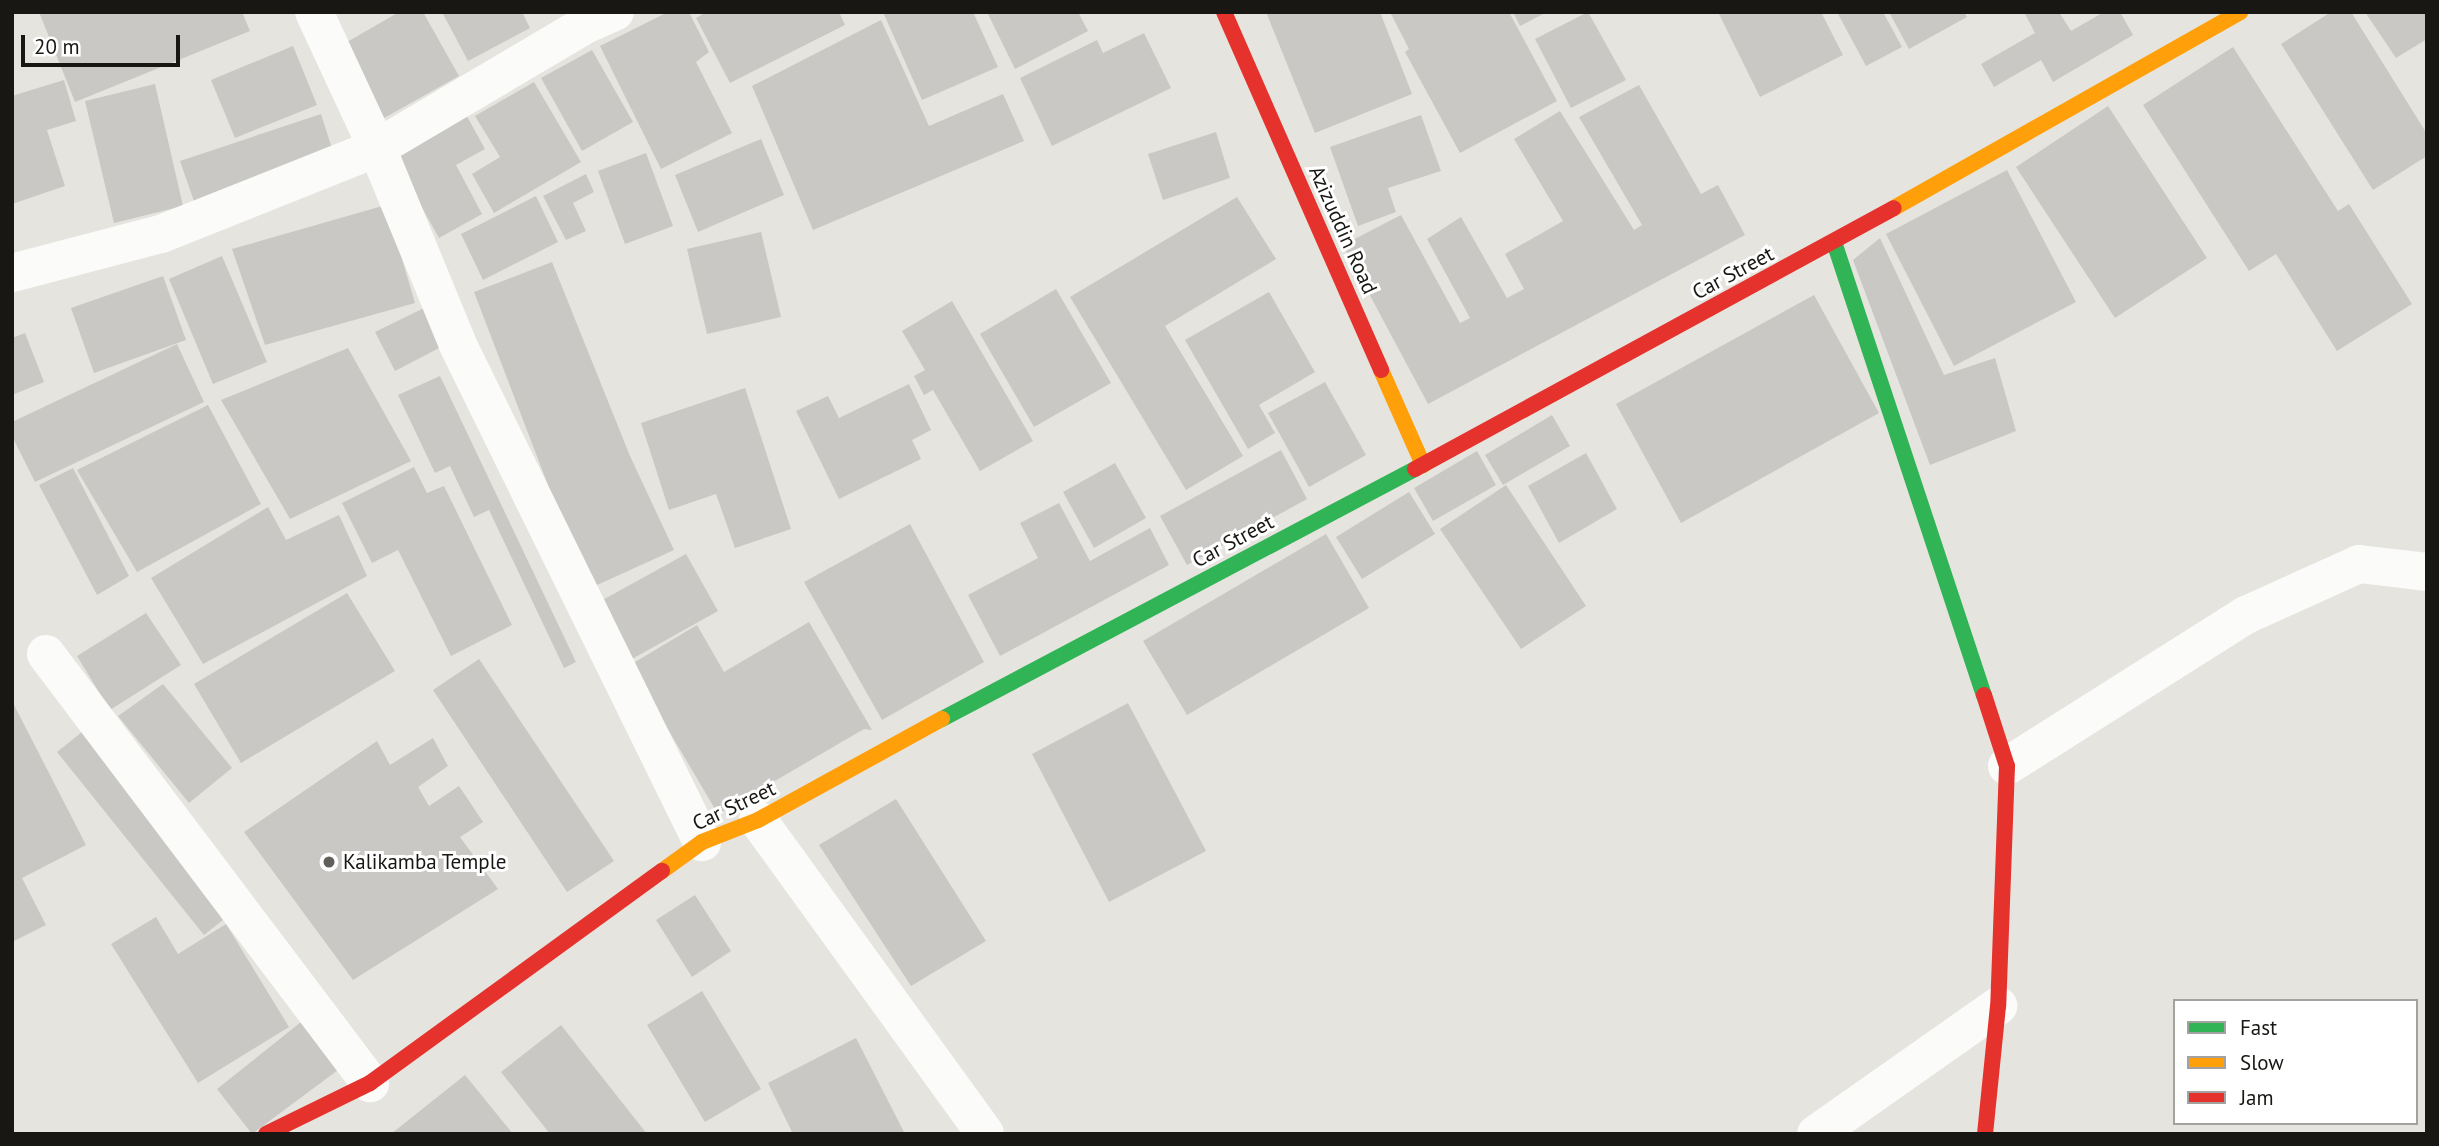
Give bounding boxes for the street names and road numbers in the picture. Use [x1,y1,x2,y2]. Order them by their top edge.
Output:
street label: Azizuddin Road [1304,162,1382,298]
street label: Car Street [1688,241,1778,305]
street label: Car Street [1188,509,1278,573]
street label: Car Street [689,776,779,836]

